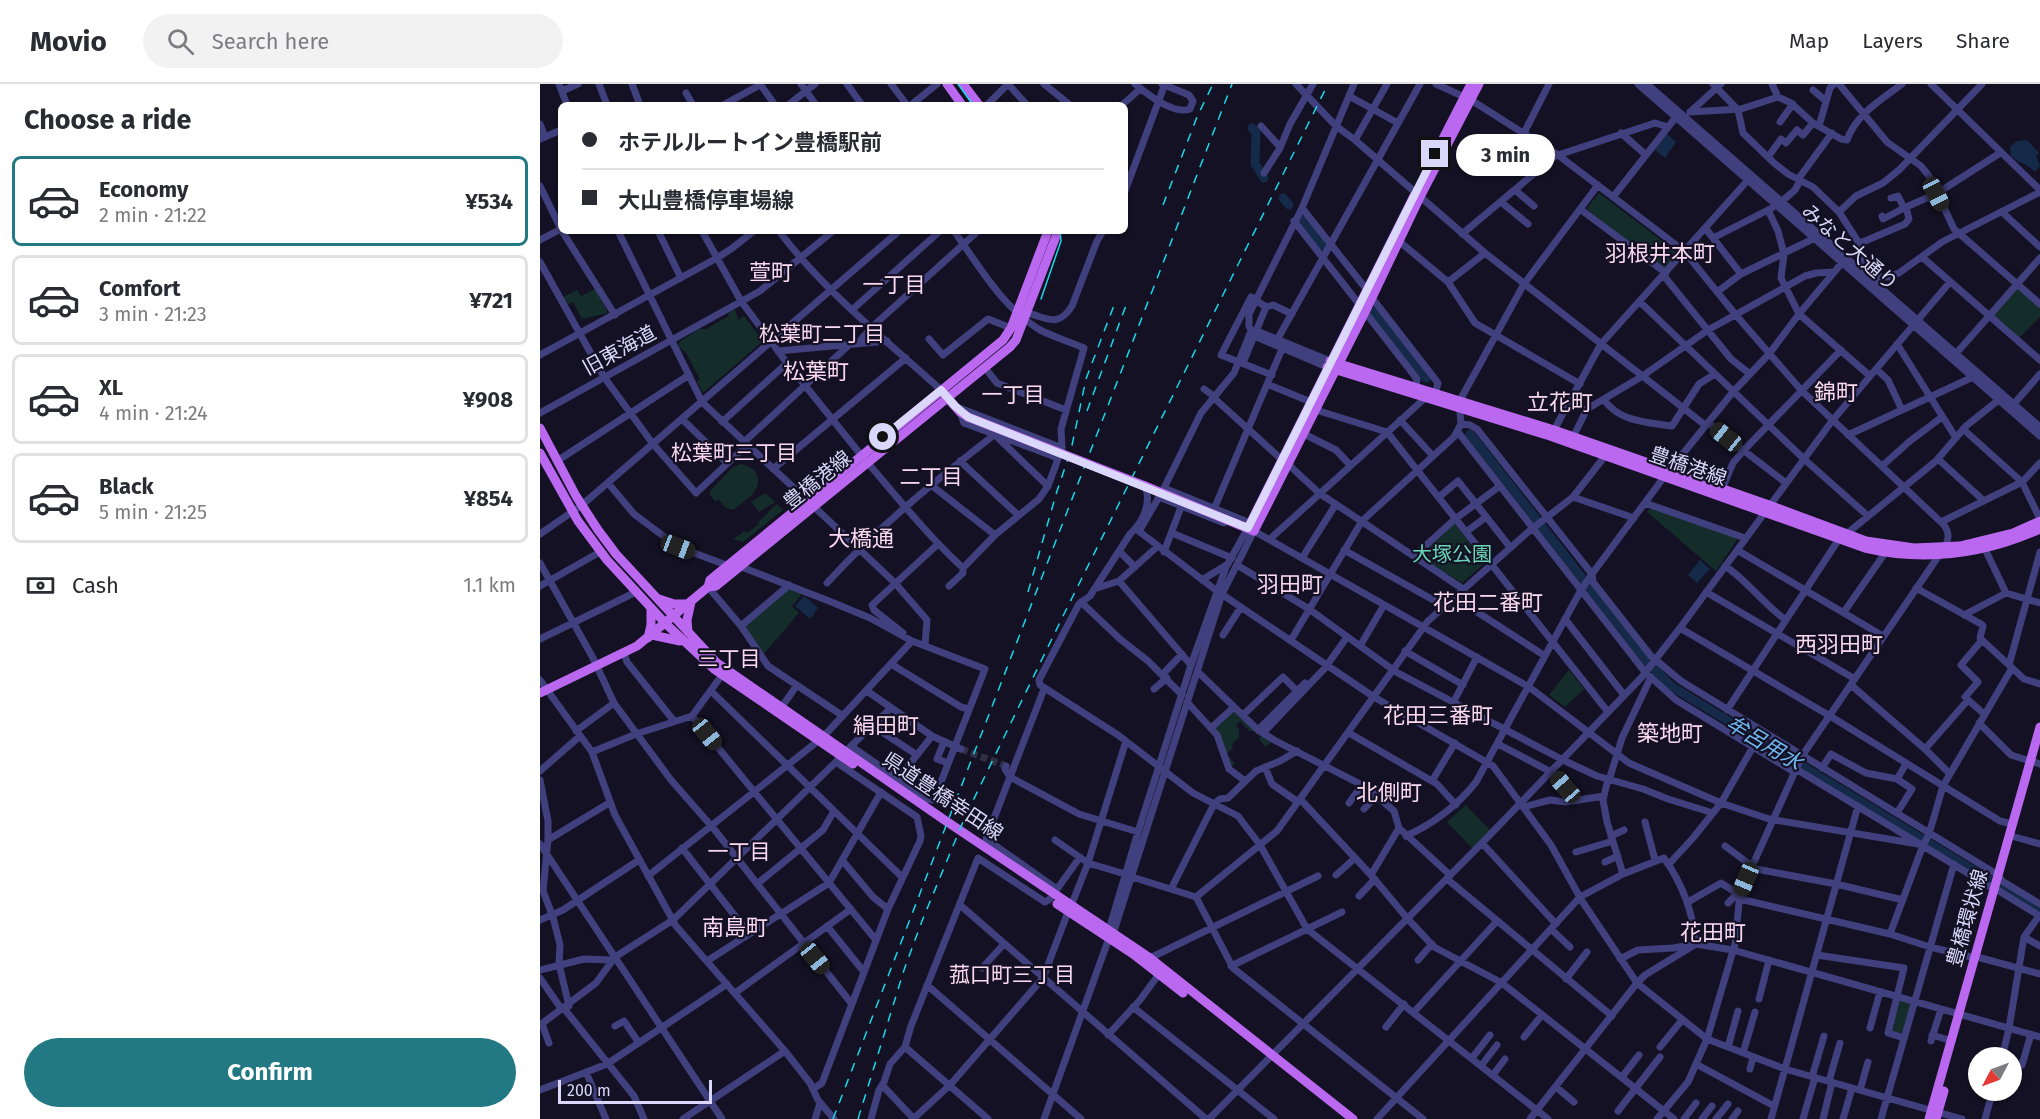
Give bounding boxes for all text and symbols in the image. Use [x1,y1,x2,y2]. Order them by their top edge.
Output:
search box [143,14,563,68]
text: Movio [30,25,107,58]
icon: search [164,25,197,58]
text: Search here [212,28,329,55]
text: Map [1789,28,1829,54]
text: Layers [1862,28,1923,54]
text: Share [1956,28,2010,54]
text: Choose a ride [24,104,191,136]
text: ホテルルートイン豊橋駅前 [618,129,882,156]
callout: 3 min [1456,133,1555,175]
route end [1421,140,1448,167]
text: 3 min [1481,143,1530,167]
icon: car [27,174,81,228]
car [1920,174,1952,214]
text: Economy [99,176,188,203]
text: 大山豊橋停車場線 [618,187,794,214]
text: ¥534 [465,188,513,215]
street label: みなと大通り [1797,199,1903,295]
text: 2 min · 21:22 [99,203,207,227]
district label: 羽根井本町 [1605,240,1715,267]
district label: 萱町 [749,259,793,286]
district label: 一丁目 [863,272,926,298]
icon: car [27,273,81,327]
text: Comfort [99,275,180,302]
text: ¥721 [469,287,513,314]
text: 3 min · 21:23 [99,302,207,326]
street label: 旧東海道 [578,320,660,380]
district label: 松葉町二丁目 [759,321,885,347]
district label: 松葉町 [783,358,849,385]
icon: car [27,372,81,426]
text: XL [99,374,123,401]
district label: 錦町 [1814,379,1858,406]
district label: 一丁目 [982,382,1045,408]
text: ¥908 [463,386,513,413]
district label: 立花町 [1527,389,1593,416]
text: 4 min · 21:24 [99,401,208,425]
car [1706,419,1746,455]
route start [869,423,896,450]
district label: 松葉町三丁目 [671,440,797,466]
street label: 豊橋港線 [1646,442,1730,490]
street label: 豊橋港線 [778,446,856,514]
district label: 二丁目 [900,464,963,490]
icon: car [27,471,81,525]
text: Black [99,473,154,500]
text: ¥854 [464,485,513,512]
text: 5 min · 21:25 [99,500,207,524]
district label: 大橋通 [828,525,894,552]
car [658,532,698,562]
park label: 大塚公園 [1412,542,1492,566]
icon: cash [24,569,57,602]
district label: 羽田町 [1257,571,1323,598]
text: Cash [72,572,119,599]
text: 1.1 km [463,573,516,597]
district label: 花田二番町 [1433,589,1543,616]
district label: 西羽田町 [1795,631,1883,658]
district label: 三丁目 [698,646,761,672]
district label: 花田三番町 [1383,702,1493,729]
water label: 牟呂用水 [1721,710,1808,777]
district label: 絹田町 [853,712,919,739]
car [689,714,725,754]
district label: 築地町 [1637,720,1703,747]
street label: 県道豊橋幸田線 [878,747,1008,845]
car [1546,768,1584,806]
district label: 北側町 [1356,779,1422,806]
district label: 一丁目 [708,839,771,865]
car [1731,859,1761,899]
street label: 豊橋環状線 [1942,867,1992,969]
district label: 南島町 [702,914,768,941]
district label: 花田町 [1680,919,1746,946]
car [797,938,833,978]
district label: 菰口町三丁目 [949,962,1075,988]
button: Confirm [24,1038,516,1107]
north arrow [1968,1047,2022,1101]
map controls [1968,1047,2022,1101]
scale bar [558,1077,712,1104]
text: 200 m [567,1081,611,1100]

